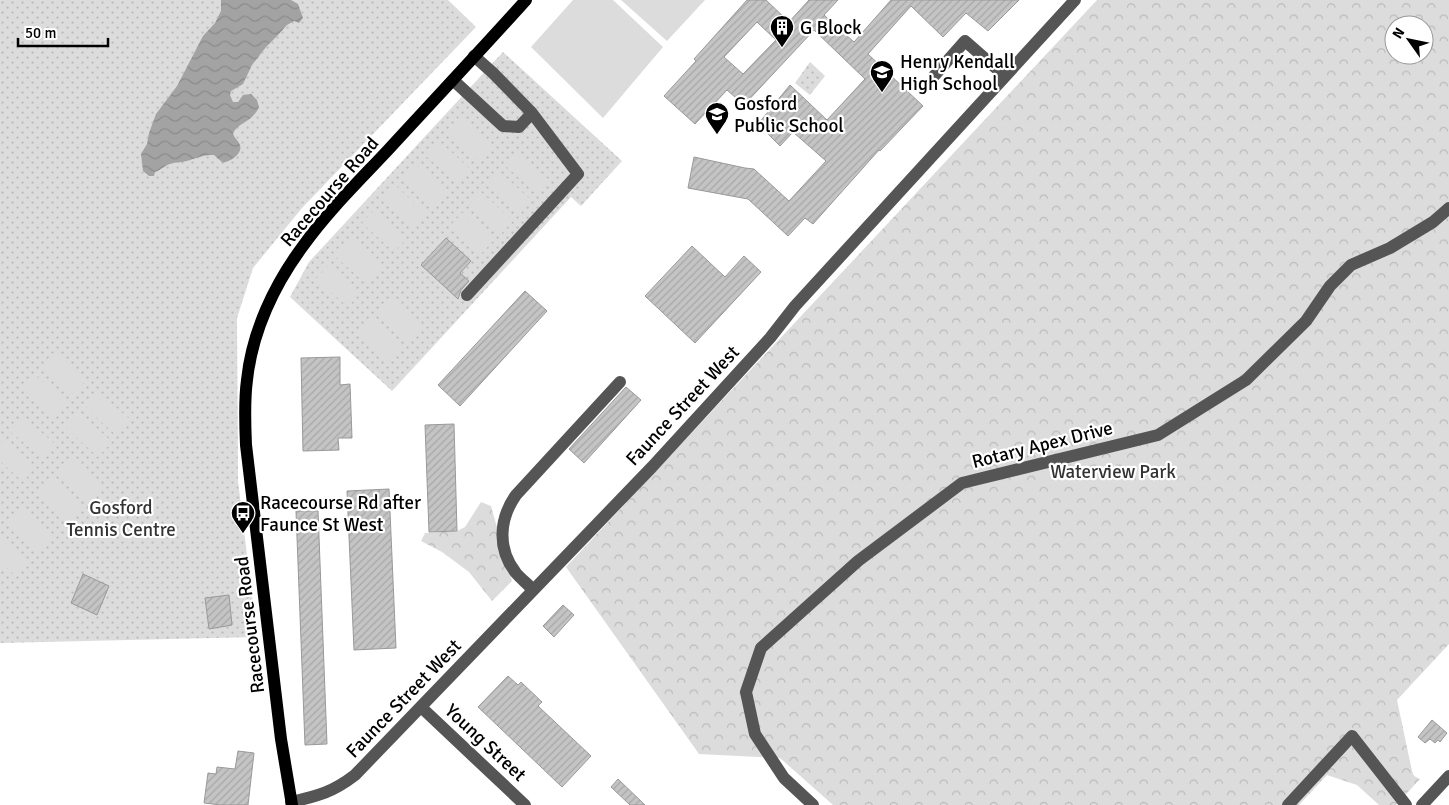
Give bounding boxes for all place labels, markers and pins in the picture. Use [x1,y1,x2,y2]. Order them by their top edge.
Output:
building icon: G Block [769,14,795,48]
place label: G Block [800,16,862,40]
place label: Henry Kendall High School [900,50,1015,96]
school or university icon: Henry Kendall High School [869,59,895,93]
place label: Gosford Public School [734,92,844,138]
school or university icon: Gosford Public School [704,101,730,135]
place label: Racecourse Rd after Faunce St West [260,491,421,537]
bus stop icon: Racecourse Rd after Faunce St West [230,500,256,534]

